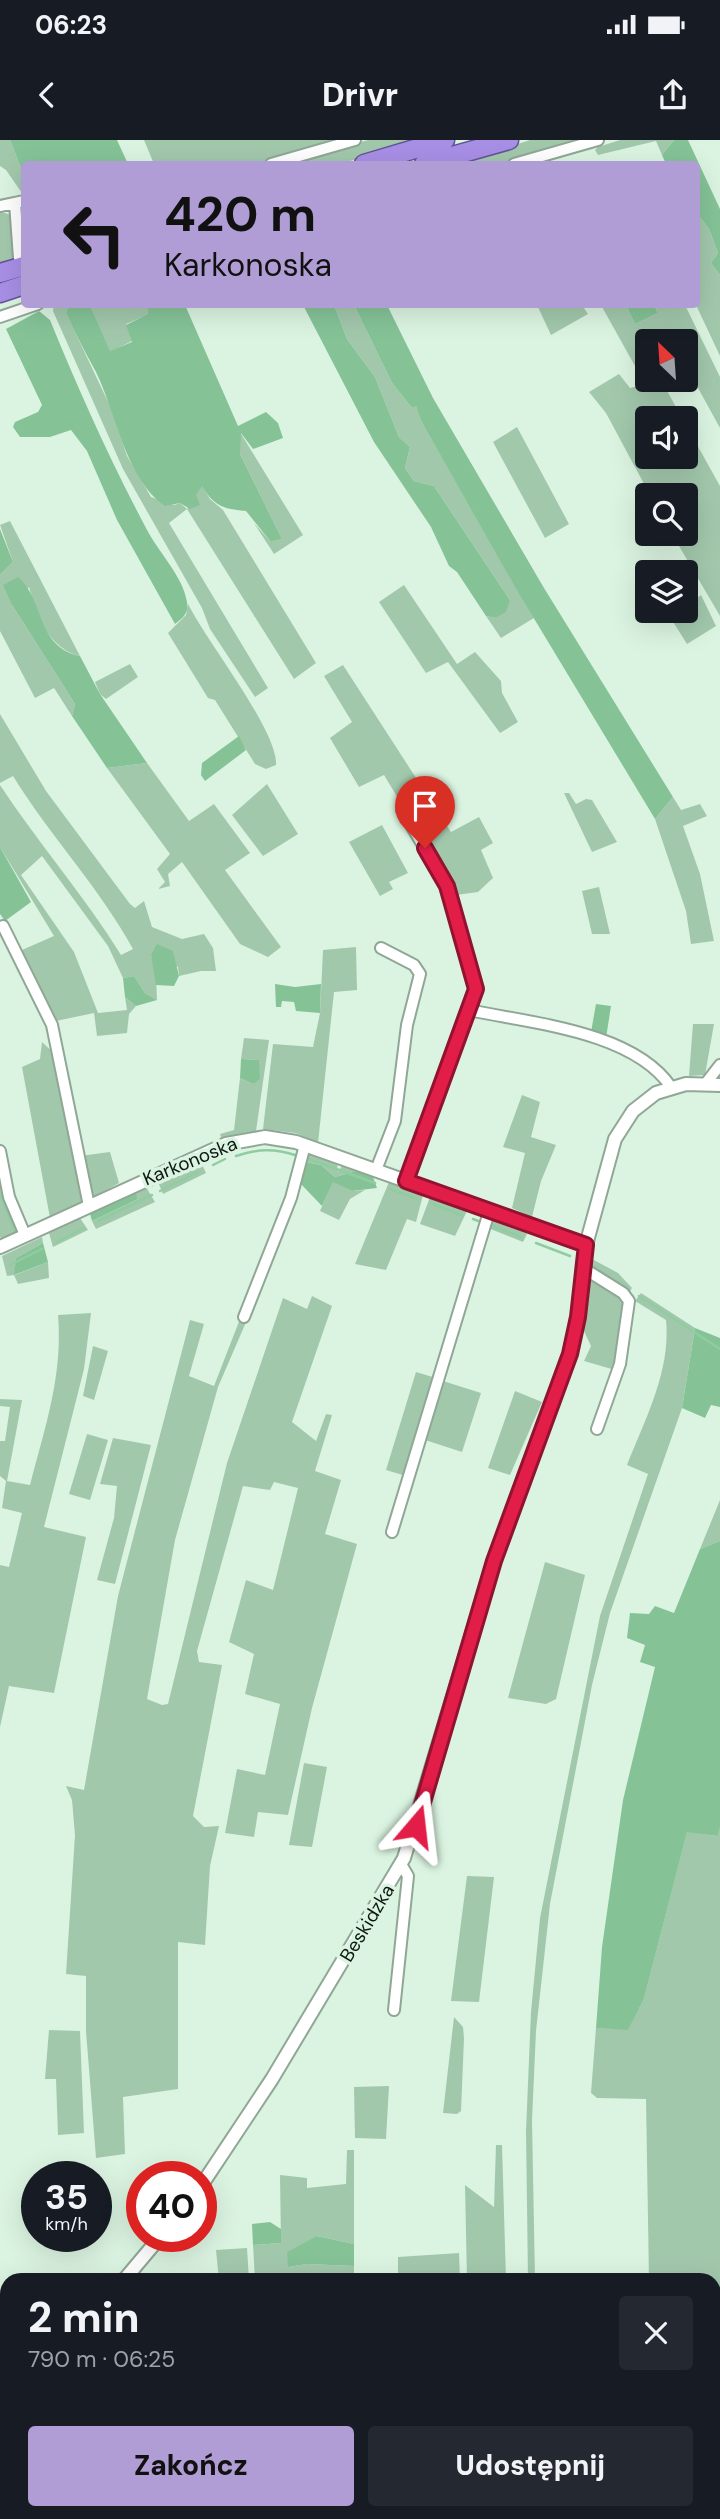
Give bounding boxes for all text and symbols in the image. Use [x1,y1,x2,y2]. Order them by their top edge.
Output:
text: 06:23 [35,8,107,42]
text: Drivr [322,74,398,116]
icon: back [28,76,66,114]
icon: share [654,76,692,114]
text: 420 m [164,182,316,246]
icon: left [49,189,140,280]
text: Karkonoska [164,244,332,286]
north arrow [635,329,698,392]
map controls [635,329,698,623]
button: sound [635,406,698,469]
button: search [635,483,698,546]
button: layers [635,560,698,623]
pin [395,776,455,848]
icon: arrive [406,787,444,825]
street label: Karkonoska [139,1131,241,1191]
position arrow [379,1789,453,1863]
street label: Beskidzka [334,1880,400,1966]
speed limit sign: 40 [126,2161,217,2252]
text: 35 [45,2174,88,2220]
text: km/h [45,2212,88,2236]
text: 2 min [28,2290,139,2345]
button: close [619,2296,693,2370]
text: 790 m · 06:25 [28,2344,175,2374]
button: Zakończ [28,2426,354,2506]
button: Udostępnij [368,2426,693,2506]

